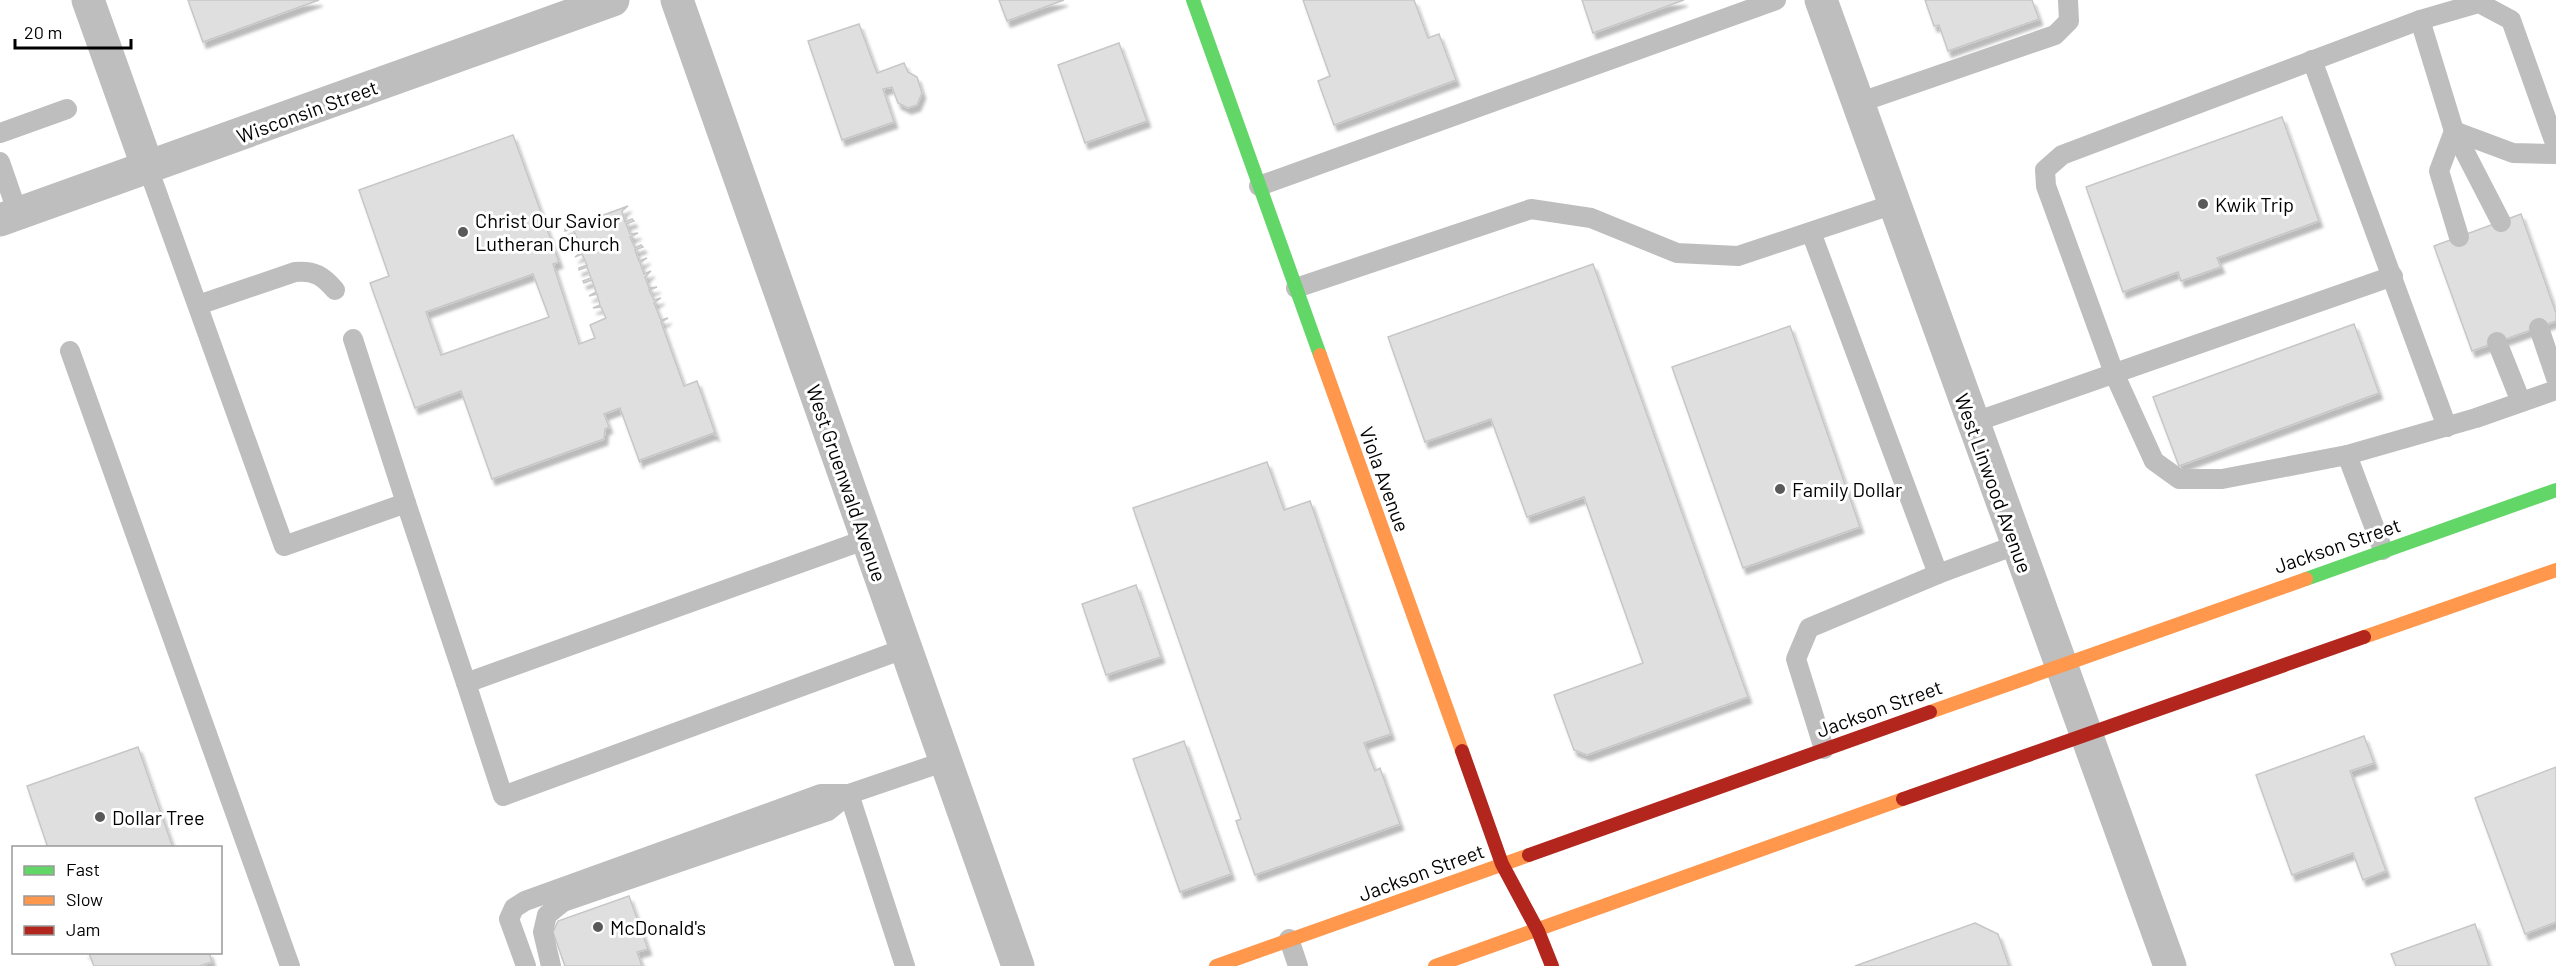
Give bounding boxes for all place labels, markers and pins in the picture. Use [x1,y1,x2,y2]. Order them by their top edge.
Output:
place label: Kwik Trip [2215,192,2294,216]
marker: Kwik Trip [2196,197,2210,211]
place label: Christ Our Savior Lutheran Church [475,208,620,255]
marker: Christ Our Savior Lutheran Church [456,225,470,239]
place label: Family Dollar [1792,477,1902,501]
marker: Family Dollar [1773,482,1787,496]
place label: Dollar Tree [112,805,205,829]
marker: Dollar Tree [93,810,107,824]
place label: McDonald's [610,915,706,939]
marker: McDonald's [591,920,605,934]

